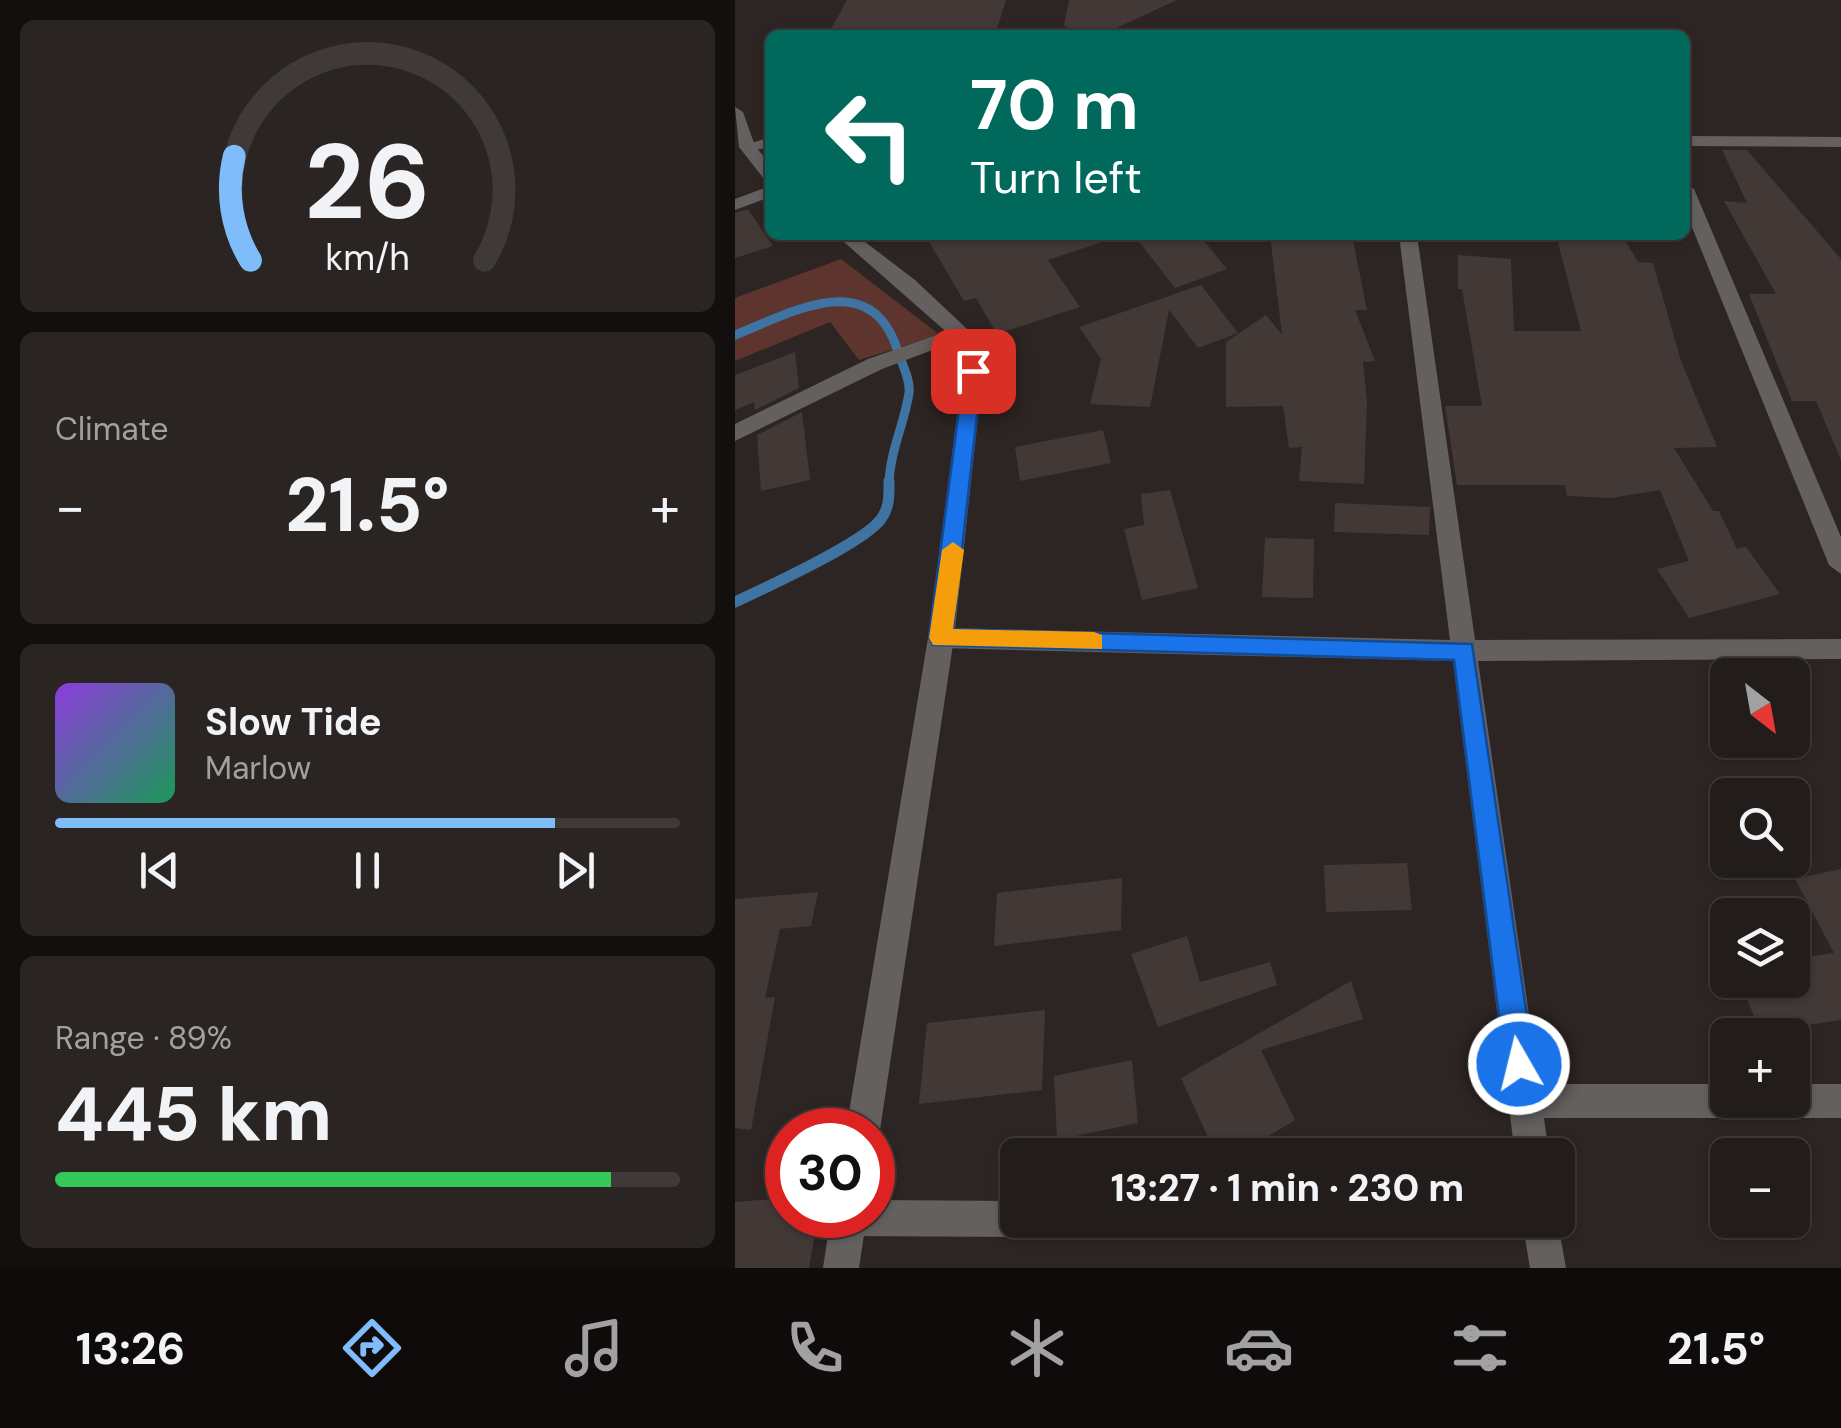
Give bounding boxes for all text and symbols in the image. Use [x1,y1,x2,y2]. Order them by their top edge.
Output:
text: 70 m [970,60,1139,151]
icon: left [805,70,935,200]
text: 26 [305,115,430,250]
text: Turn left [970,148,1142,207]
text: km/h [325,235,410,281]
pin [931,329,1016,414]
icon: arrive [946,344,1001,399]
text: Climate [55,408,169,450]
text: 21.5° [285,457,450,554]
text: − [55,471,85,543]
text: + [650,471,680,543]
north arrow [1710,658,1810,758]
map controls [1710,658,1810,1238]
text: Slow Tide [205,697,382,747]
text: Marlow [205,747,311,789]
button: search [1710,778,1810,878]
icon: previous [132,843,187,898]
icon: pause [340,843,395,898]
icon: next [548,843,603,898]
button: layers [1710,898,1810,998]
position arrow [1467,1012,1571,1116]
text: Range · 89% [55,1017,232,1059]
button: + [1710,1018,1810,1118]
text: 445 km [55,1066,332,1163]
speed limit sign: 30 [765,1108,895,1238]
button: − [1710,1138,1810,1238]
text: 13:27 · 1 min · 230 m [1111,1163,1464,1213]
icon: directions [337,1313,407,1383]
icon: music [559,1313,629,1383]
icon: phone [780,1313,850,1383]
icon: climate [1002,1313,1072,1383]
icon: car [1224,1313,1294,1383]
icon: filters [1445,1313,1515,1383]
text: 13:26 [76,1319,185,1378]
text: 21.5° [1667,1319,1765,1378]

